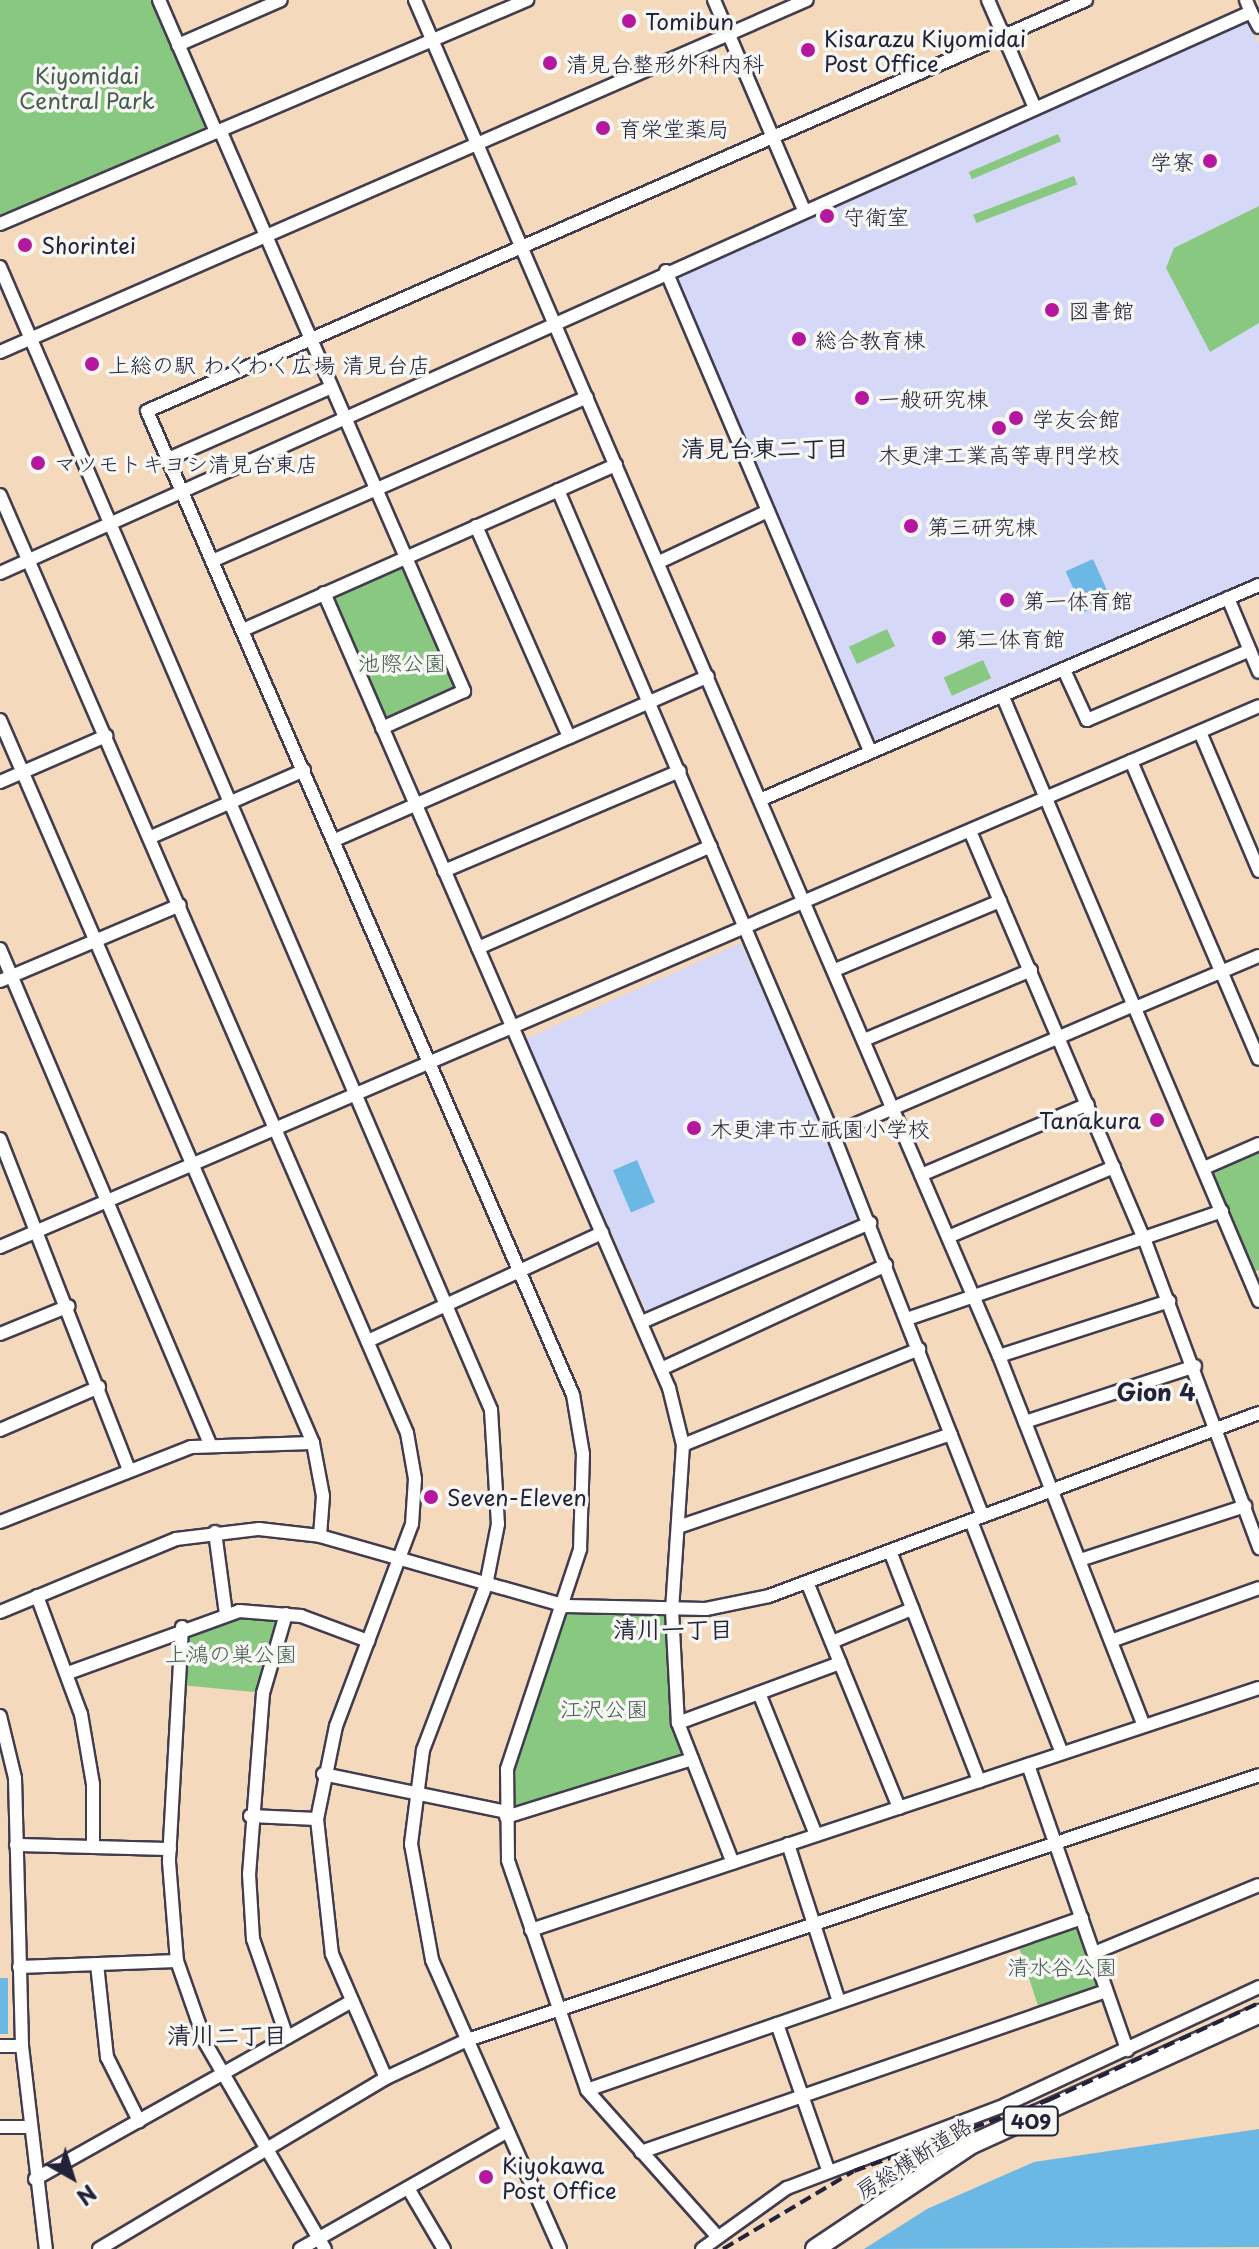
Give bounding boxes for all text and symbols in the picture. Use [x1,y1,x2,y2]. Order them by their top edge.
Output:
place label: Tomibun [645,8,734,34]
marker: Tomibun [620,12,638,30]
place label: Kisarazu Kiyomidai Post Office [824,24,1027,76]
marker: Kisarazu Kiyomidai Post Office [799,41,817,59]
place label: 清見台整形外科内科 [566,50,764,76]
marker: 清見台整形外科内科 [541,54,559,72]
park label: Kiyomidai Central Park [19,61,155,112]
place label: 育栄堂薬局 [619,115,729,141]
marker: 育栄堂薬局 [594,119,612,137]
place label: 学寮 [1150,148,1194,174]
marker: 学寮 [1201,152,1219,170]
place label: 守衛室 [843,203,909,229]
marker: 守衛室 [818,207,836,225]
place label: Shorintei [41,232,136,258]
marker: Shorintei [16,236,34,254]
place label: 図書館 [1068,297,1134,323]
marker: 図書館 [1043,301,1061,319]
place label: 総合教育棟 [815,326,925,352]
marker: 総合教育棟 [790,330,808,348]
place label: 上総の駅 わくわく広場 清見台店 [108,351,430,377]
marker: 上総の駅 わくわく広場 清見台店 [83,355,101,373]
place label: 一般研究棟 [878,385,988,411]
marker: 一般研究棟 [853,389,871,407]
place label: 学友会館 [1032,405,1120,431]
marker: 学友会館 [1007,409,1025,427]
marker: 木更津工業高等専門学校 [990,419,1008,437]
district label: 清見台東二丁目 [681,434,849,462]
place label: 木更津工業高等専門学校 [878,441,1120,467]
place label: マツモトキヨシ清見台東店 [54,450,318,476]
marker: マツモトキヨシ清見台東店 [29,454,47,472]
place label: 第三研究棟 [927,513,1037,539]
marker: 第三研究棟 [902,517,920,535]
place label: 第一体育館 [1023,587,1133,613]
marker: 第一体育館 [998,591,1016,609]
place label: 第二体育館 [955,625,1065,651]
marker: 第二体育館 [930,629,948,647]
park label: 池際公園 [358,649,446,675]
place label: Tanakura [1039,1107,1141,1133]
marker: Tanakura [1148,1111,1166,1129]
place label: 木更津市立祇園小学校 [710,1115,930,1141]
marker: 木更津市立祇園小学校 [685,1119,703,1137]
district label: Gion 4 [1116,1378,1196,1406]
place label: Seven-Eleven [447,1484,587,1510]
marker: Seven-Eleven [422,1488,440,1506]
district label: 清川一丁目 [613,1615,733,1643]
park label: 上鴻の巣公園 [165,1640,297,1666]
park label: 江沢公園 [560,1695,648,1721]
park label: 清水谷公園 [1007,1953,1117,1979]
district label: 清川二丁目 [167,2021,287,2049]
road number: 409 [1001,2105,1061,2137]
street label: 房総横断道路 [850,2111,976,2203]
north arrow [32,2137,112,2217]
place label: Kiyokawa Post Office [502,2151,617,2202]
marker: Kiyokawa Post Office [477,2168,495,2186]
text: N [70,2178,105,2214]

